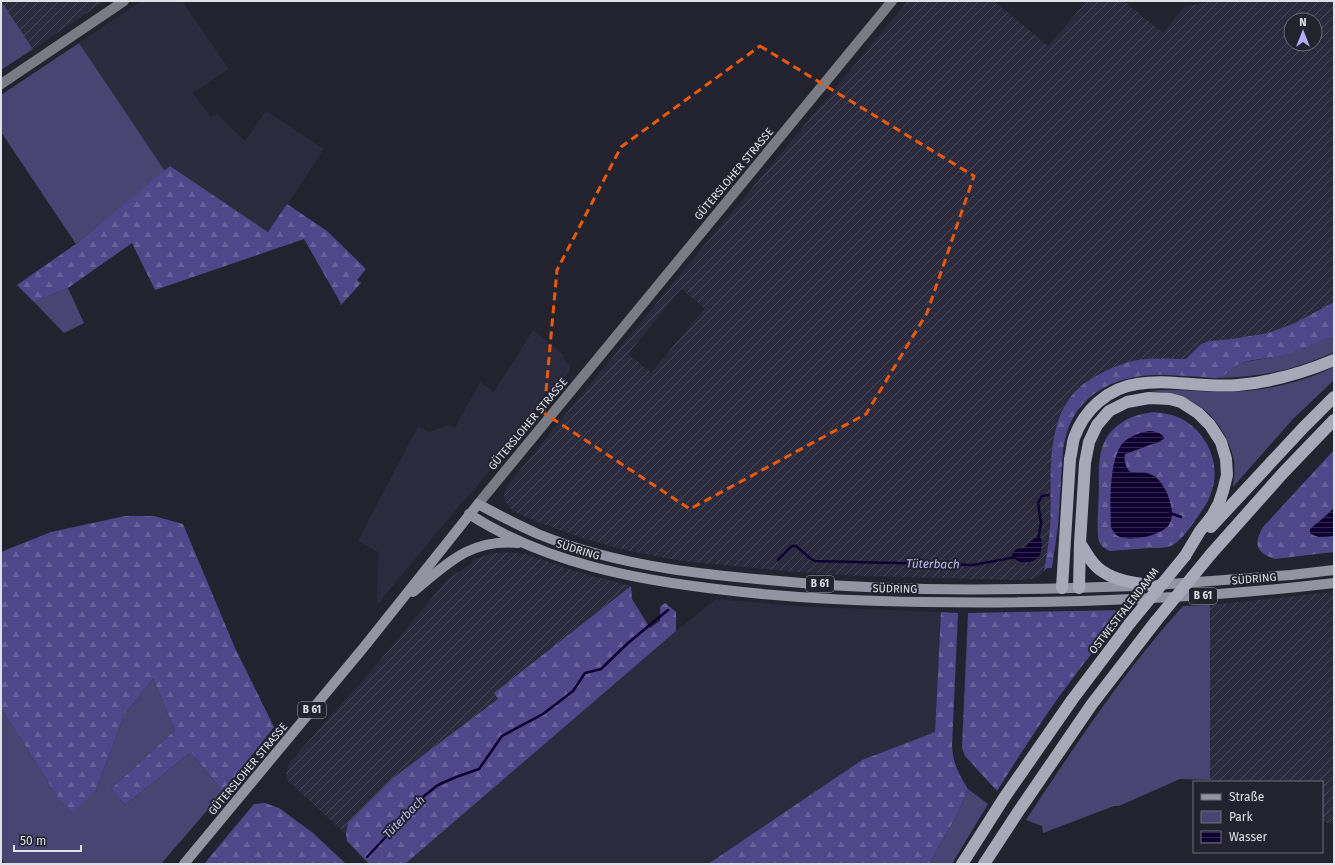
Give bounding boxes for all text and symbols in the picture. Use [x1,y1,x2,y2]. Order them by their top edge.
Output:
north arrow [1283,12,1323,52]
text: N [1299,16,1307,29]
street label: GÜTERSLOHER STRASSE [691,125,776,223]
street label: GÜTERSLOHER STRASSE [485,375,570,473]
street label: SÜDRING [555,536,602,563]
water label: Tüterbach [906,557,960,571]
street label: OSTWESTFALENDAMM [1086,565,1162,657]
street label: SÜDRING [1231,570,1277,587]
road number: B 61 [806,576,834,592]
street label: SÜDRING [873,581,918,596]
road number: B 61 [1189,588,1217,604]
road number: B 61 [298,702,326,718]
street label: GÜTERSLOHER STRASSE [205,720,290,818]
legend [1193,781,1323,853]
text: Straße [1229,790,1264,804]
water label: Tüterbach [380,793,428,841]
text: Park [1229,810,1253,824]
scale bar [14,827,81,853]
text: Wasser [1229,830,1268,844]
text: 50 m [20,834,46,848]

